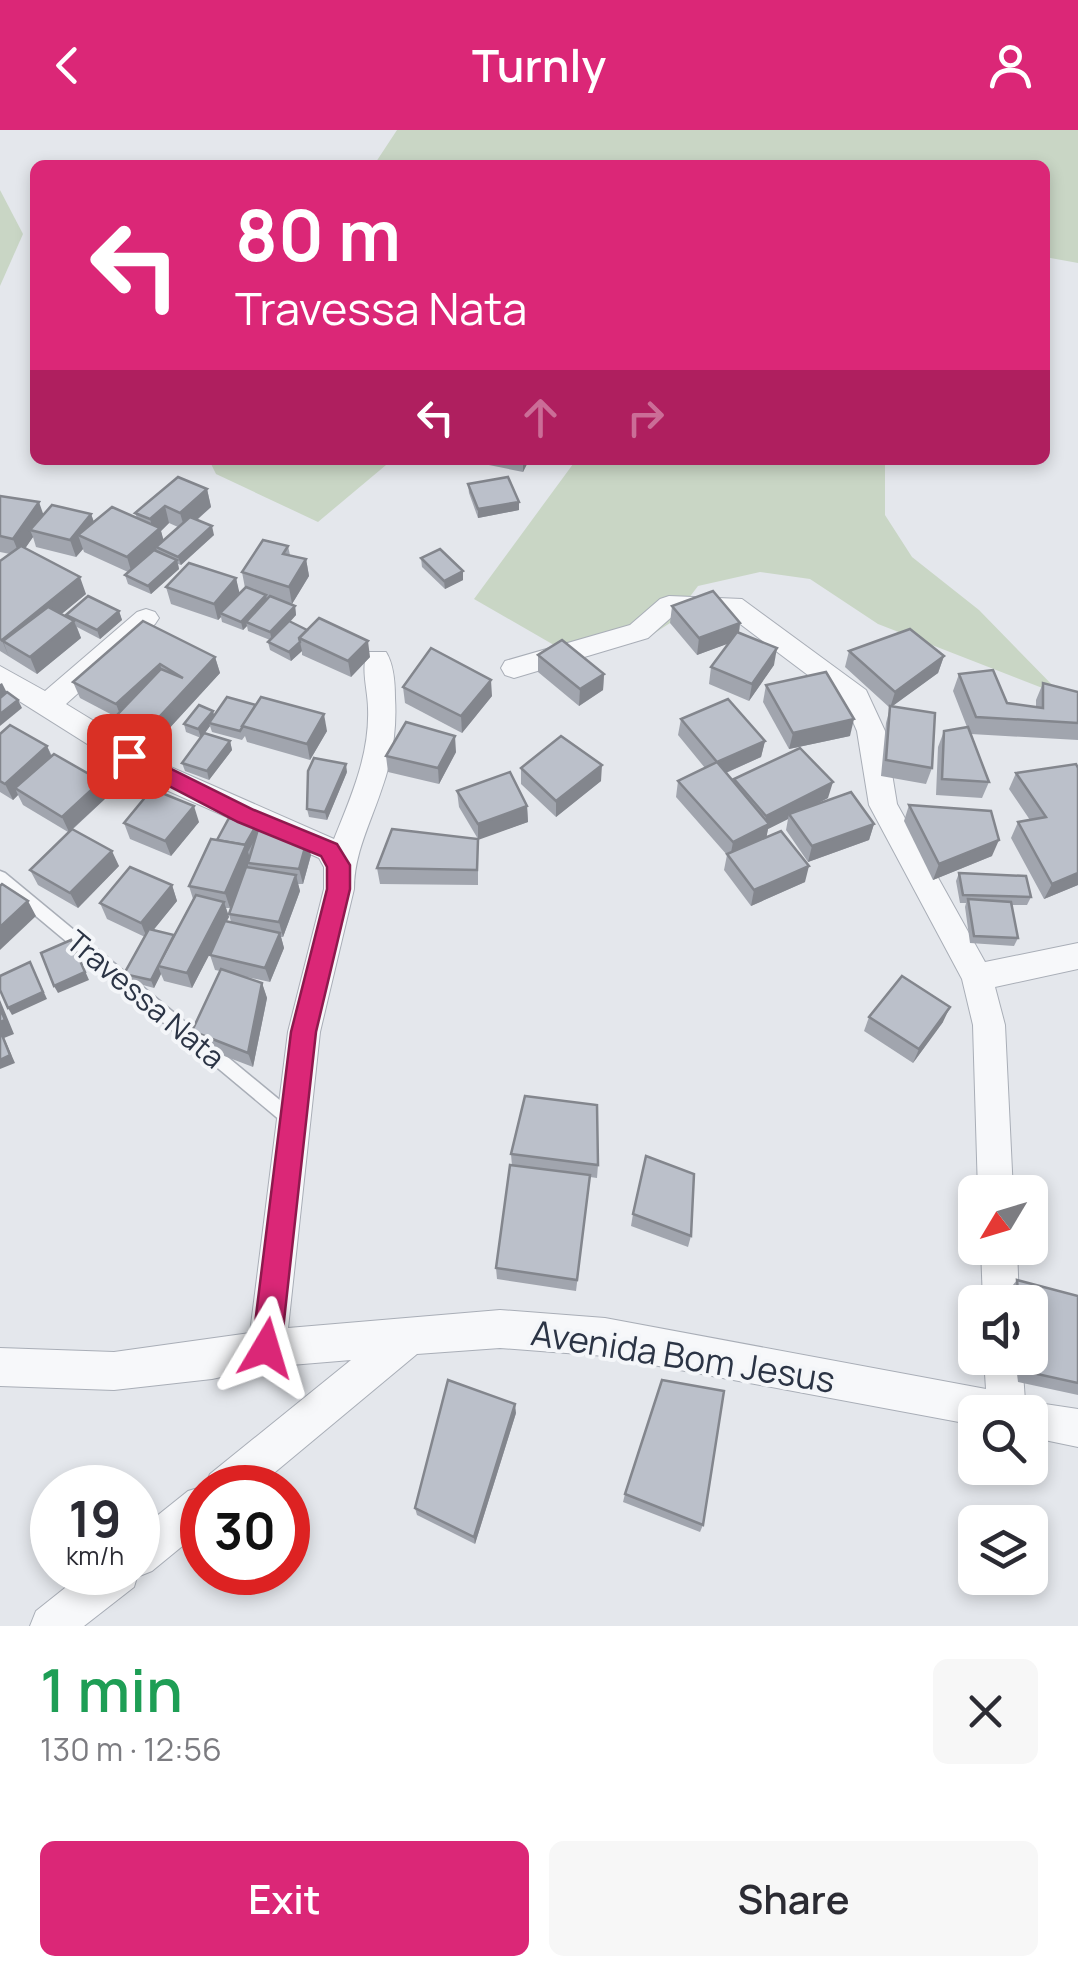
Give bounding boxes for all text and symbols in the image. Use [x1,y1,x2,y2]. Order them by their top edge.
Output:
text: Turnly [472,34,606,96]
icon: back [40,38,95,93]
icon: person [983,38,1038,93]
text: 80 m [235,186,401,282]
icon: left [70,200,200,330]
text: Travessa Nata [235,277,527,339]
icon: left [408,390,463,445]
icon: ahead [513,390,568,445]
icon: right [618,390,673,445]
pin [87,714,172,799]
icon: arrive [102,729,157,784]
street label: Travessa Nata [58,921,234,1077]
north arrow [958,1175,1048,1265]
map controls [958,1175,1048,1595]
button: sound [958,1285,1048,1375]
position arrow [214,1296,318,1400]
street label: Avenida Bom Jesus [528,1308,839,1404]
button: search [958,1395,1048,1485]
speed limit sign: 30 [180,1465,310,1595]
text: 19 [69,1484,121,1552]
button: layers [958,1505,1048,1595]
text: km/h [66,1538,124,1573]
text: 1 min [40,1648,183,1730]
button: close [933,1659,1038,1764]
text: 130 m · 12:56 [40,1727,222,1771]
button: Exit [40,1841,529,1956]
button: Share [549,1841,1038,1956]

